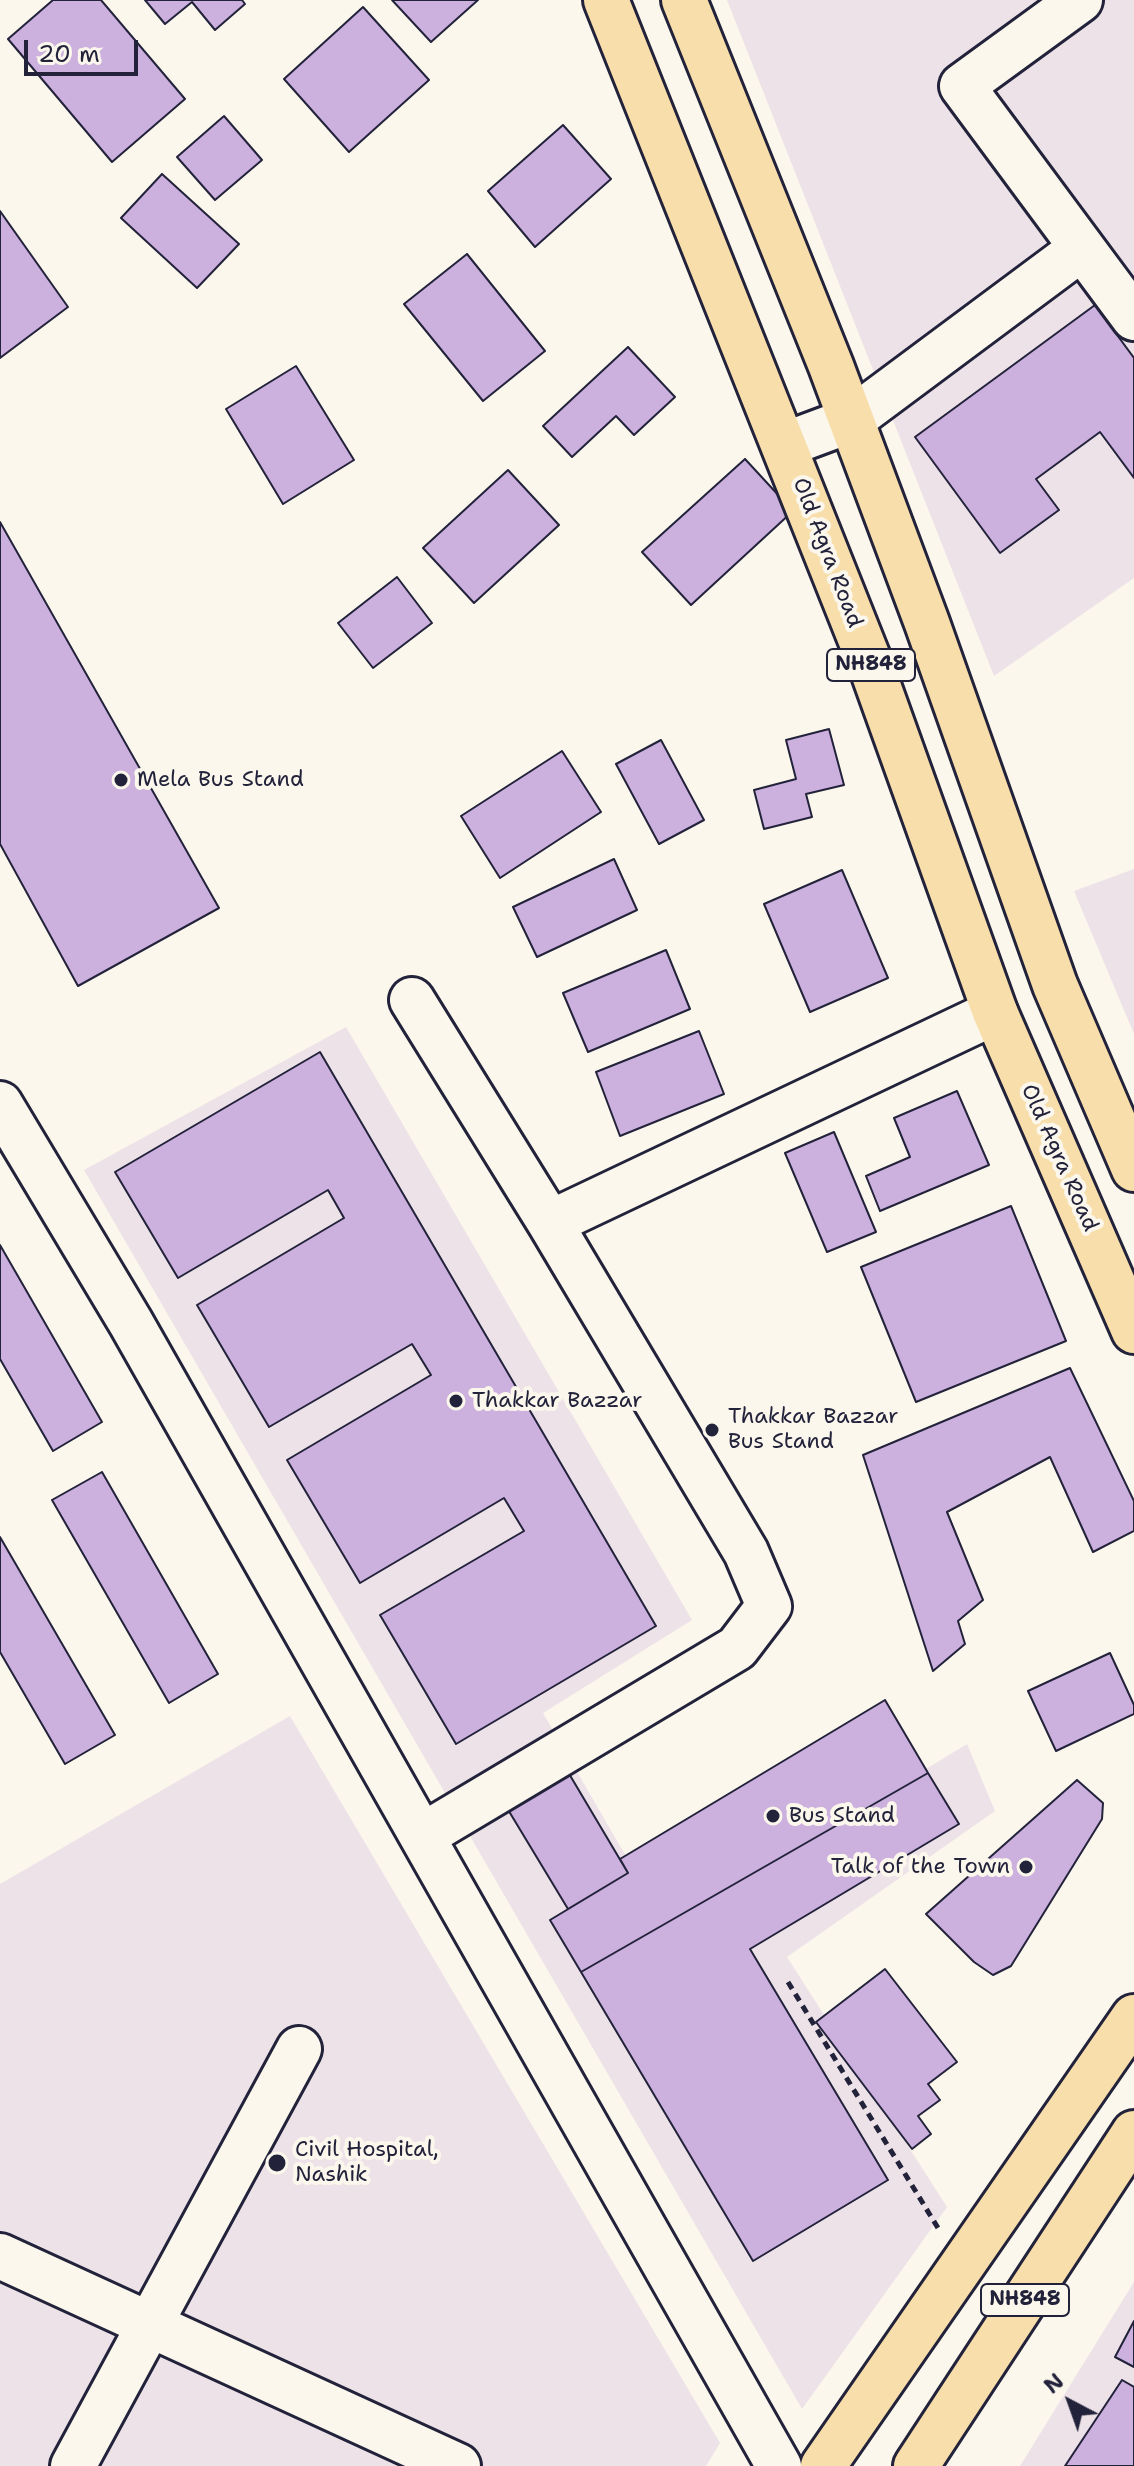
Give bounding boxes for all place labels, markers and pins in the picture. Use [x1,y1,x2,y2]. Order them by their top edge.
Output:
place label: Mela Bus Stand [137,767,304,793]
marker: Mela Bus Stand [112,771,130,789]
place label: Thakkar Bazzar [472,1388,642,1414]
marker: Thakkar Bazzar [447,1392,465,1410]
place label: Thakkar Bazzar Bus Stand [728,1404,898,1456]
marker: Thakkar Bazzar Bus Stand [703,1421,721,1439]
place label: Bus Stand [789,1803,895,1829]
marker: Bus Stand [764,1807,782,1825]
place label: Talk of the Town [831,1854,1010,1880]
marker: Talk of the Town [1017,1858,1035,1876]
place label: Civil Hospital, Nashik [295,2137,439,2188]
marker: Civil Hospital, Nashik [266,2152,288,2174]

